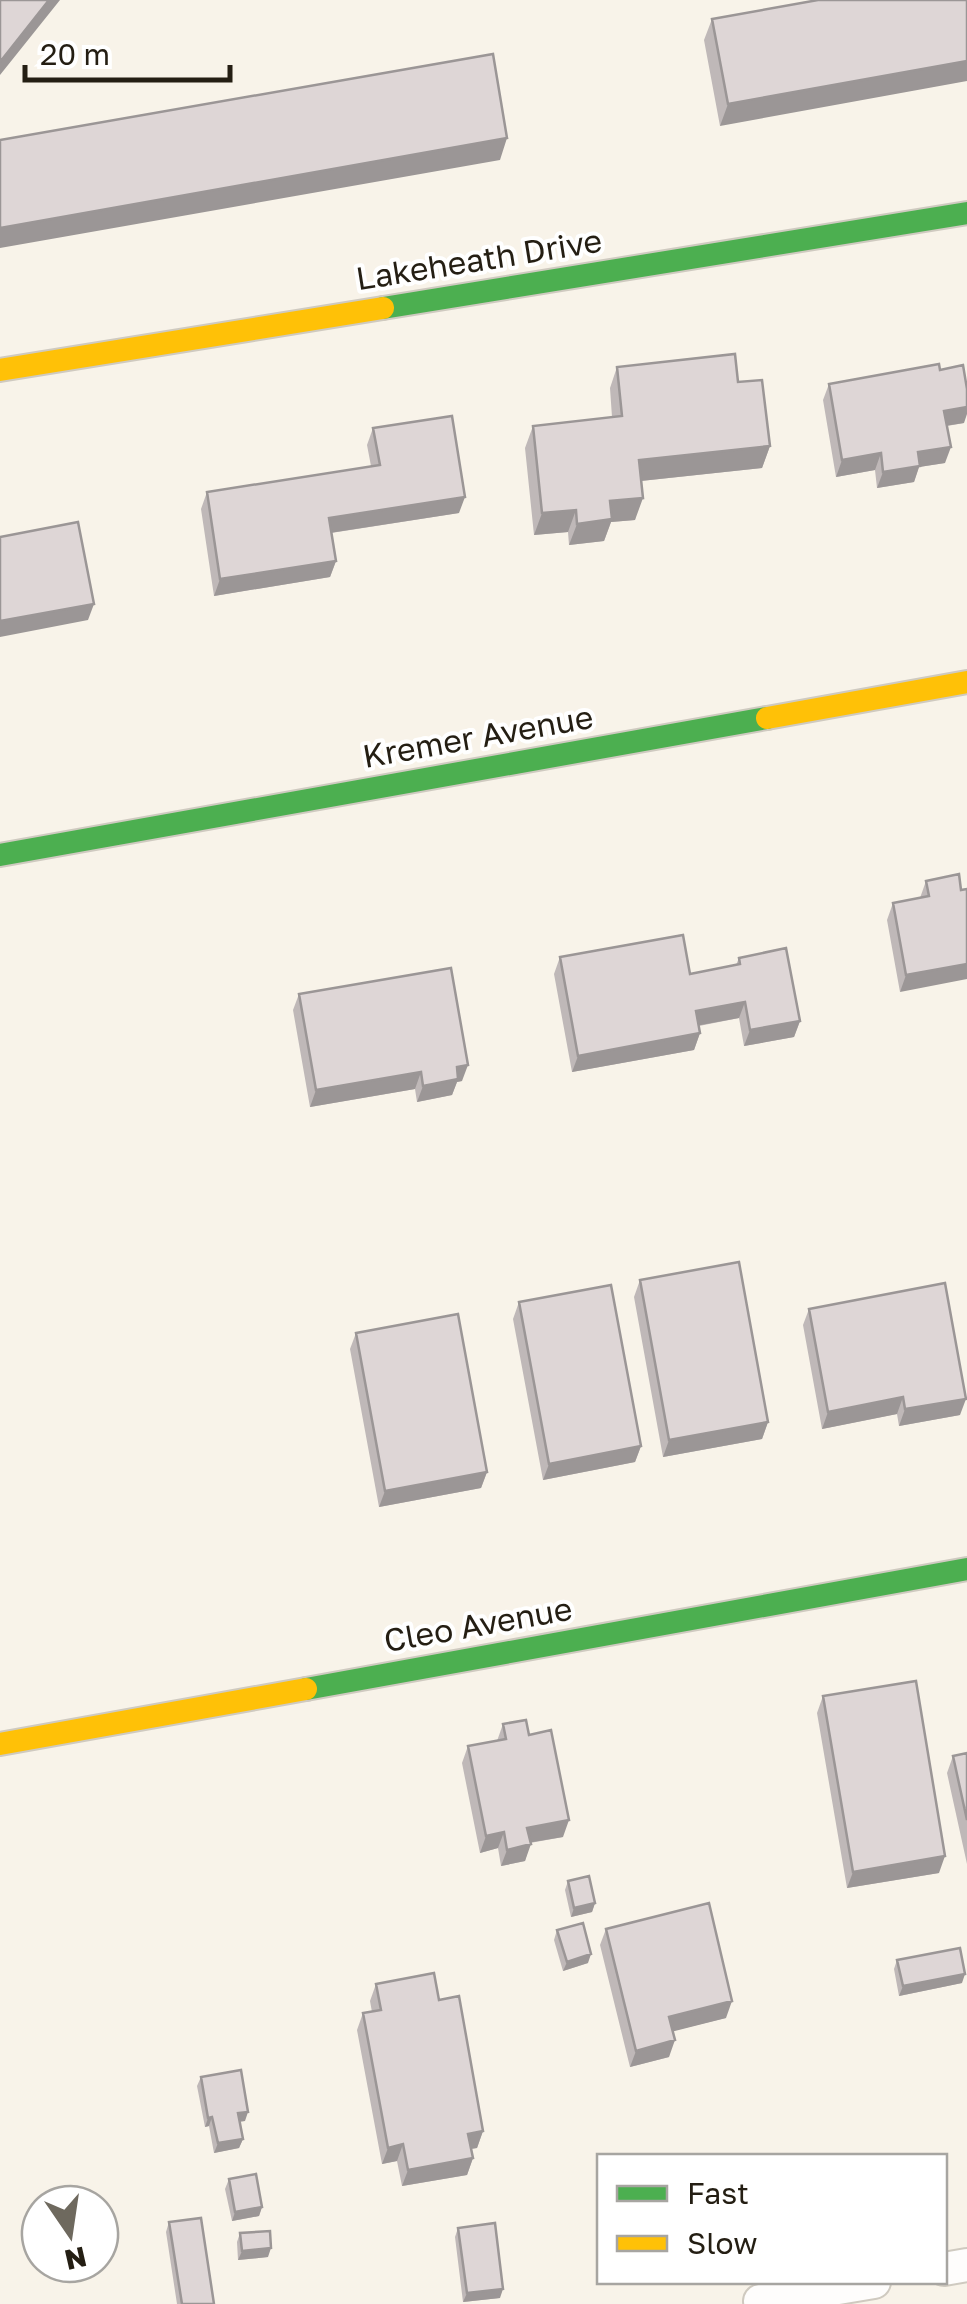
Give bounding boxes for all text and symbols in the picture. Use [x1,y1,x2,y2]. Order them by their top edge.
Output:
scale bar [25,20,230,82]
text: 20 m [40,36,110,72]
street label: Lakeheath Drive [353,221,604,297]
street label: Kremer Avenue [360,697,596,775]
street label: Cleo Avenue [381,1589,575,1659]
legend [597,2154,947,2284]
text: Fast [687,2175,749,2211]
north arrow [20,2184,120,2284]
text: Slow [687,2225,758,2261]
text: N [62,2240,90,2277]

